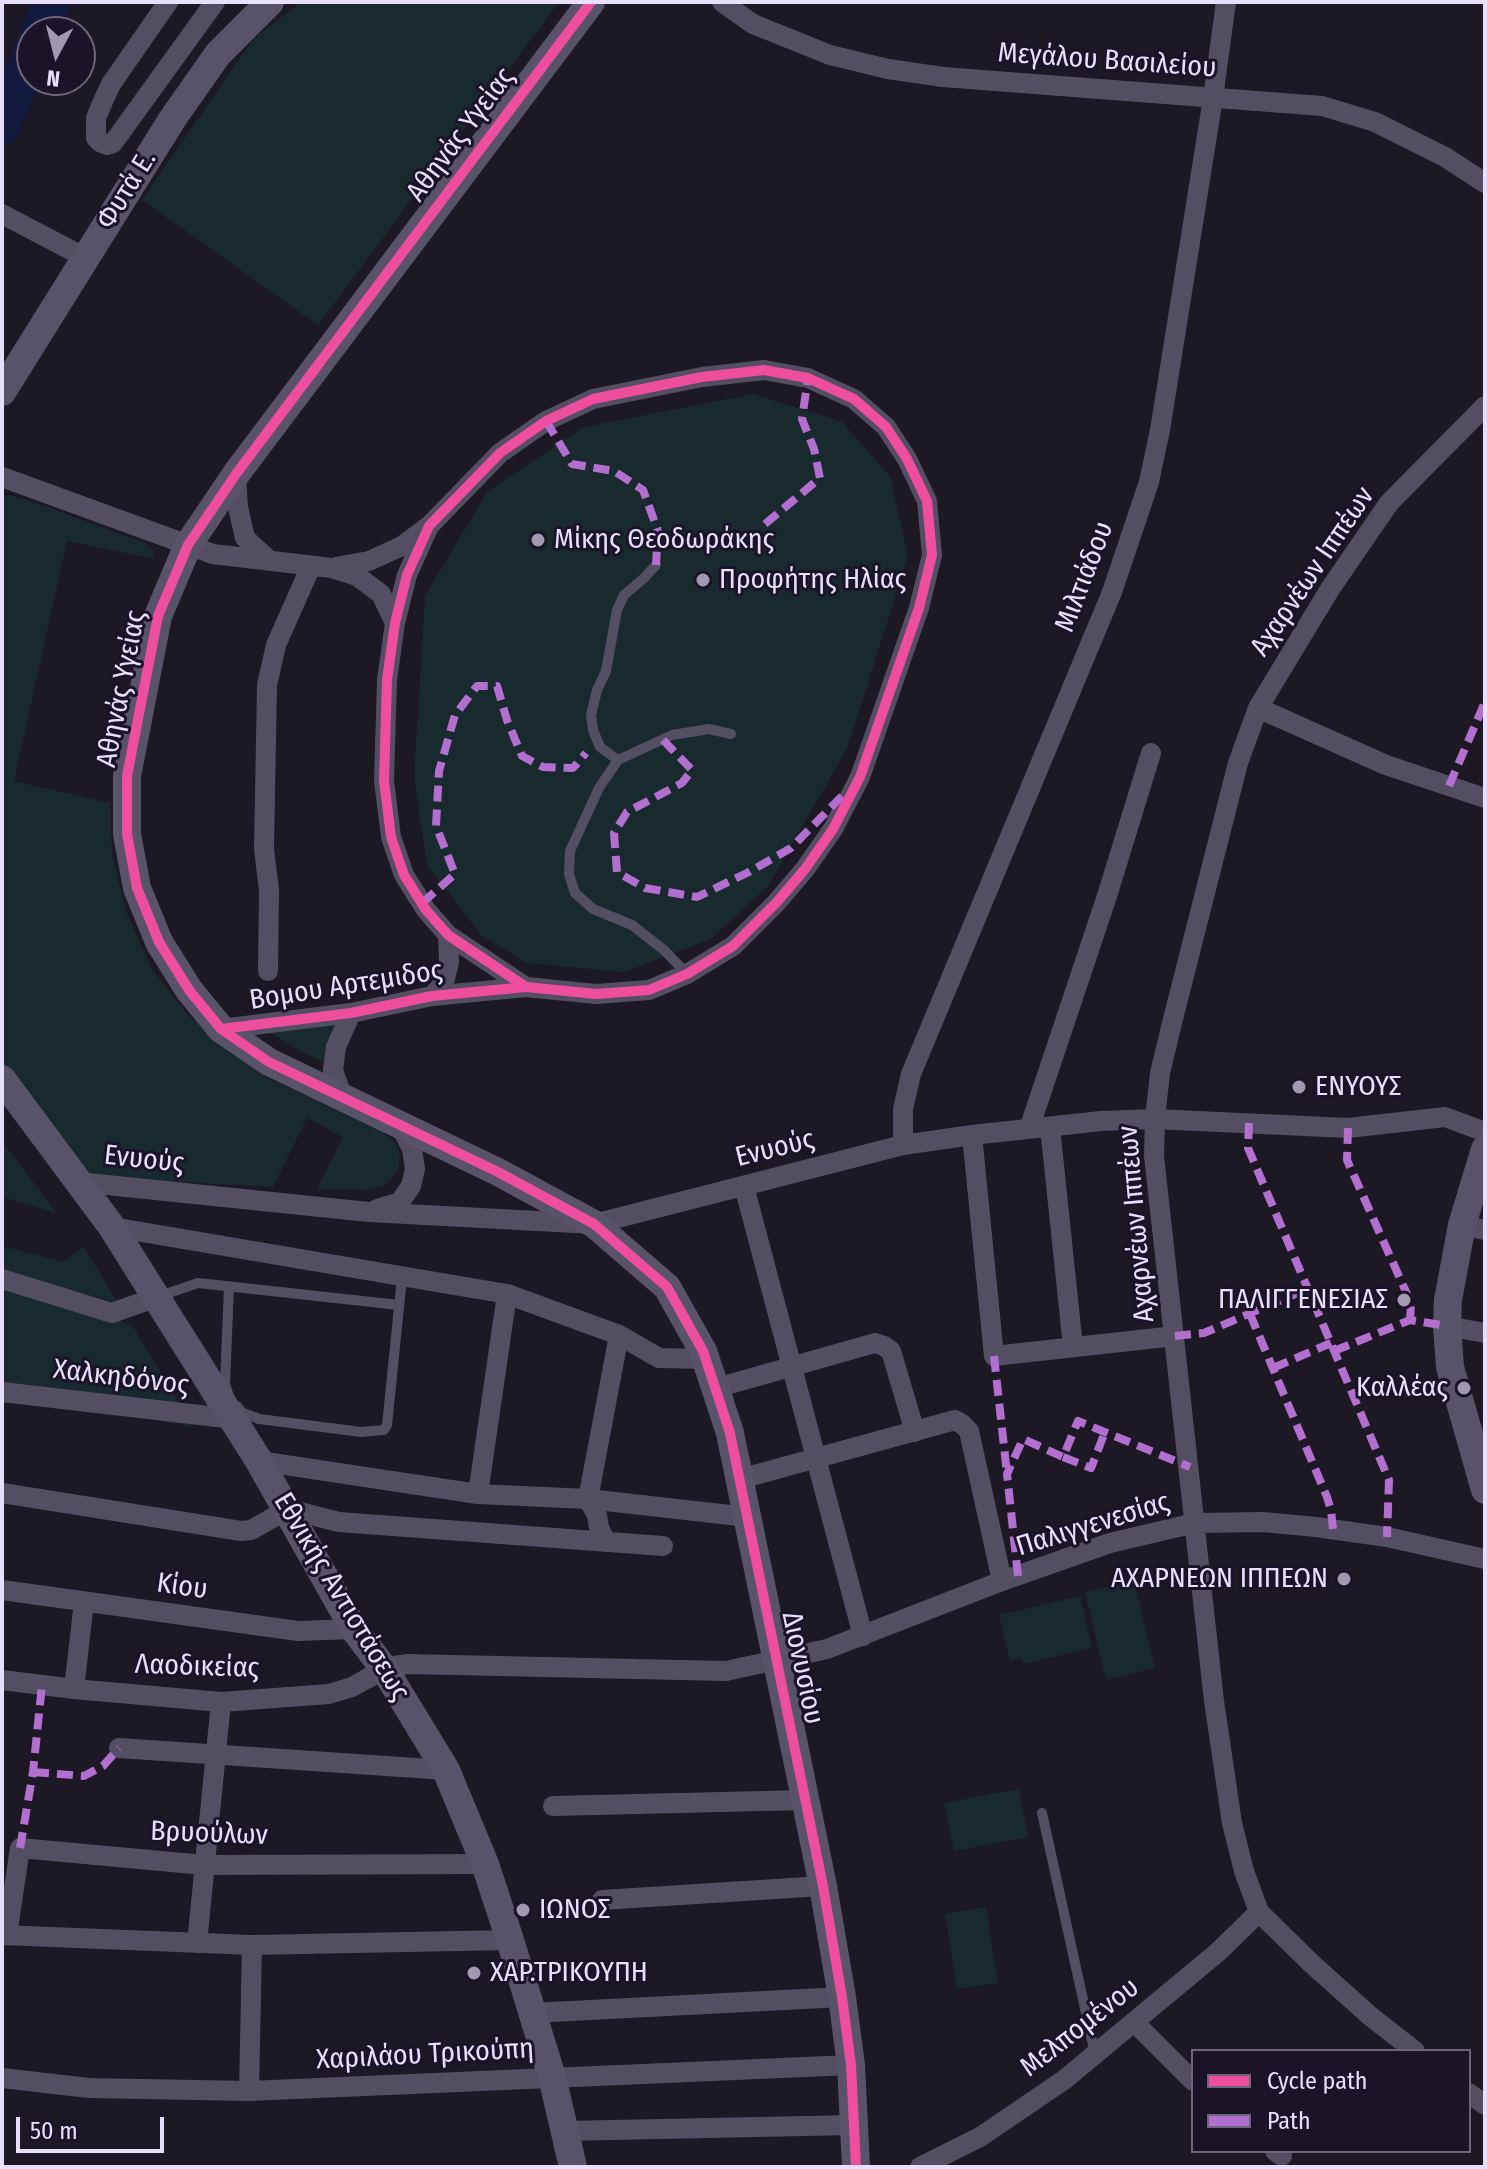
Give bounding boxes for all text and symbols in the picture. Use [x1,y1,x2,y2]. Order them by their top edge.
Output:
north arrow [16,16,96,96]
street label: Μεγάλου Βασιλείου [997,37,1217,85]
street label: Αθηνάς Υγείας [400,61,522,209]
text: N [45,64,61,93]
street label: Φυτά Ε. [90,145,164,235]
street label: Αχαρνέων Ιππέων [1244,481,1382,663]
street label: Μιλτιάδου [1049,517,1121,637]
place label: Μίκης Θεοδωράκης [554,523,774,557]
marker: Μίκης Θεοδωράκης [529,531,547,549]
place label: Προφήτης Ηλίας [719,563,906,597]
marker: Προφήτης Ηλίας [694,571,712,589]
street label: Αθηνάς Υγείας [90,608,154,770]
street label: Βομου Αρτεμιδος [247,954,445,1018]
place label: ΕΝΥΟΥΣ [1315,1070,1401,1104]
marker: ΕΝΥΟΥΣ [1290,1078,1308,1096]
street label: Ενυούς [732,1123,818,1175]
street label: Αχαρνέων Ιππέων [1112,1124,1162,1324]
street label: Ενυούς [102,1139,186,1181]
place label: ΠΑΛΙΓΓΕΝΕΣΙΑΣ [1218,1283,1388,1317]
marker: ΠΑΛΙΓΓΕΝΕΣΙΑΣ [1395,1291,1413,1309]
street label: Χαλκηδόνος [51,1353,191,1403]
place label: Καλλέας [1356,1371,1448,1405]
marker: Καλλέας [1455,1379,1473,1397]
street label: Παλιγγενεσίας [1012,1486,1174,1564]
street label: Εθνικής Αντιστάσεως [266,1487,416,1707]
place label: ΑΧΑΡΝΕΩΝ ΙΠΠΕΩΝ [1111,1562,1328,1596]
street label: Κίου [154,1567,210,1607]
marker: ΑΧΑΡΝΕΩΝ ΙΠΠΕΩΝ [1335,1570,1353,1588]
street label: Διονυσίου [774,1609,830,1727]
street label: Λαοδικείας [134,1648,260,1686]
street label: Βρυούλων [150,1815,268,1853]
place label: ΙΩΝΟΣ [539,1893,610,1927]
marker: ΙΩΝΟΣ [514,1901,532,1919]
place label: ΧΑΡ.ΤΡΙΚΟΥΠΗ [490,1956,648,1990]
marker: ΧΑΡ.ΤΡΙΚΟΥΠΗ [465,1964,483,1982]
street label: Μελπομένου [1014,1971,1146,2085]
street label: Χαριλάου Τρικούπη [315,2033,535,2077]
legend [1191,2049,1471,2153]
text: Cycle path [1267,2067,1367,2095]
scale bar [20,2101,168,2151]
text: Path [1267,2107,1311,2135]
text: 50 m [30,2117,78,2145]

